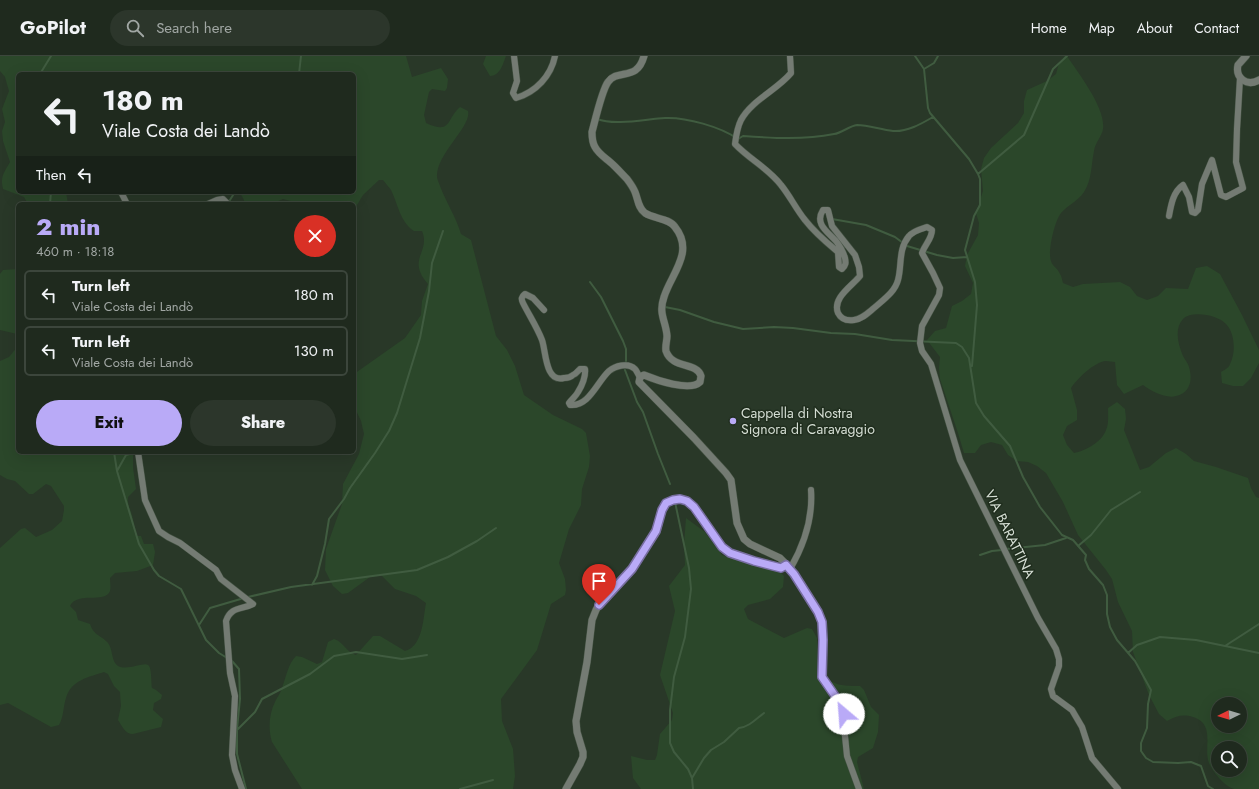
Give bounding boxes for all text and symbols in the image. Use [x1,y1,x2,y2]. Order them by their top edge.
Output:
search box [110,10,390,46]
text: GoPilot [20,14,86,41]
icon: search [124,17,146,39]
text: Search here [156,17,232,39]
text: Home [1031,18,1067,38]
text: Map [1089,18,1115,38]
text: About [1137,18,1172,38]
text: Contact [1194,18,1239,38]
text: 180 m [102,80,184,121]
icon: left [36,88,88,140]
text: Viale Costa dei Landò [102,118,270,144]
text: Then [36,164,66,186]
icon: left [74,164,96,186]
text: 2 min [36,209,100,244]
button: close [294,215,336,257]
text: 460 m · 18:18 [36,242,114,261]
text: Turn left [72,275,130,297]
icon: left [38,284,60,306]
text: 180 m [294,284,334,306]
text: Viale Costa dei Landò [72,297,193,316]
text: Turn left [72,331,130,353]
icon: left [38,340,60,362]
text: 130 m [294,340,334,362]
text: Viale Costa dei Landò [72,353,193,372]
button: Exit [36,400,182,446]
button: Share [190,400,336,446]
place label: Cappella di Nostra Signora di Caravaggio [741,403,875,439]
marker: Cappella di Nostra Signora di Caravaggio [728,416,738,426]
street label: VIA BARATTINA [980,486,1040,582]
pin [582,564,616,605]
icon: arrive [588,570,610,592]
position arrow [823,693,865,735]
north arrow [1211,697,1247,733]
map controls [1211,697,1247,777]
button: search [1211,741,1247,777]

